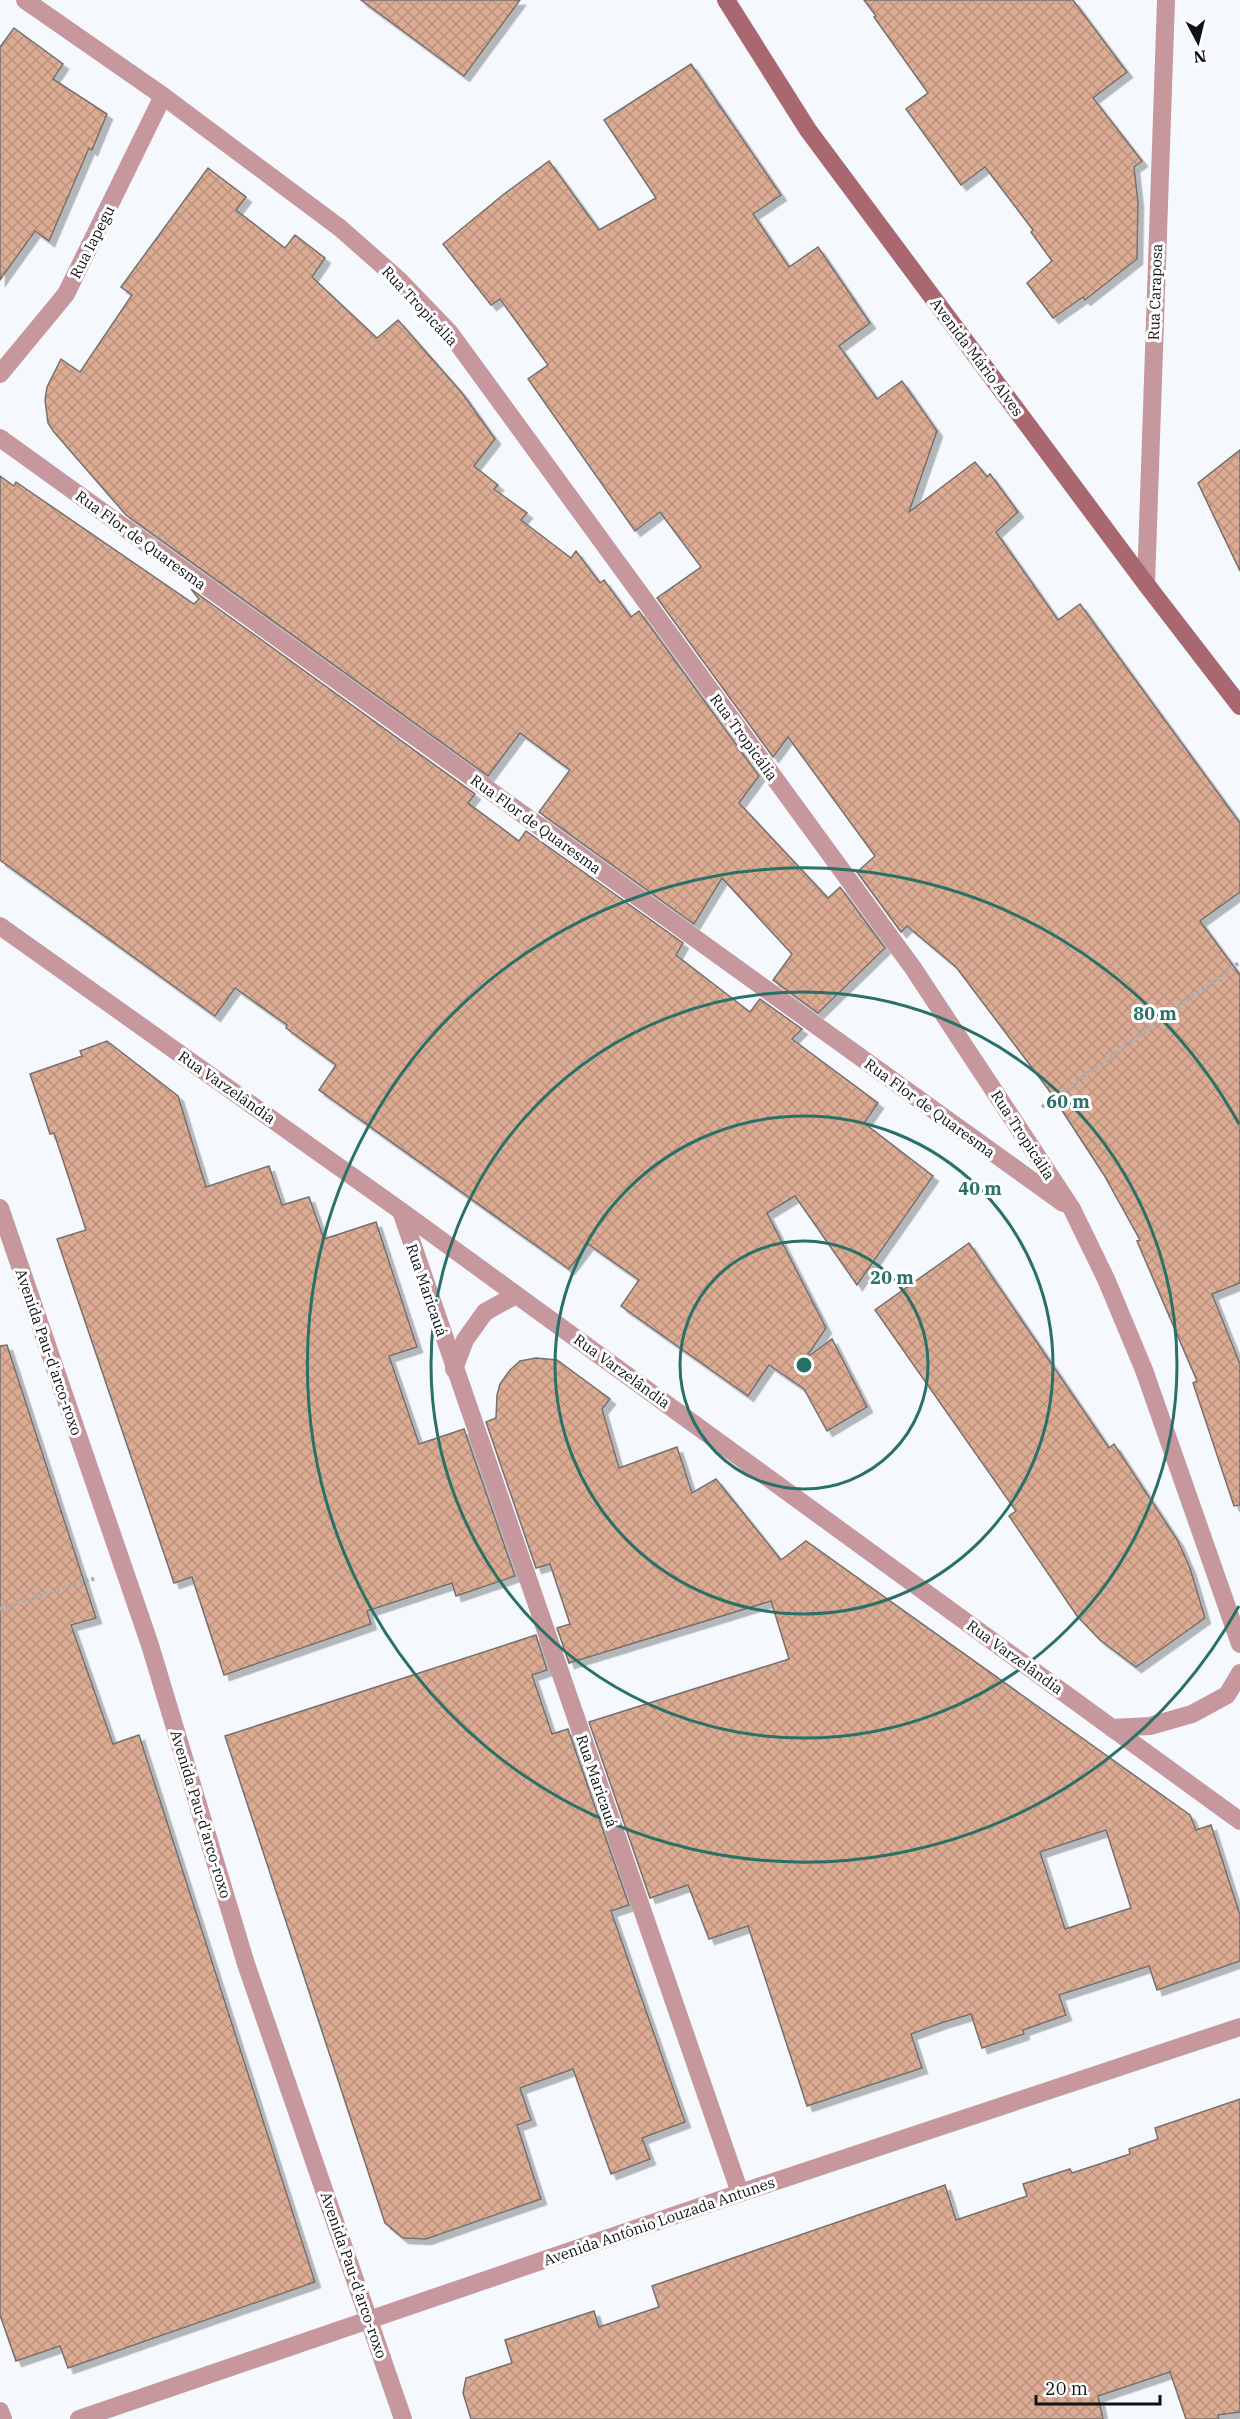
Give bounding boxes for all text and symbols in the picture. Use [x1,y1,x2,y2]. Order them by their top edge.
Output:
north arrow [1168,12,1228,72]
text: N [1192,46,1207,68]
street label: Rua Iapegu [66,202,118,282]
street label: Rua Caraposa [1144,243,1166,341]
street label: Rua Tropicália [378,262,462,350]
street label: Avenida Mário Alves [926,294,1028,420]
street label: Rua Flor de Quaresma [72,486,210,594]
street label: Rua Tropicália [706,690,782,784]
street label: Rua Flor de Quaresma [467,770,605,878]
text: 80 m [1133,1002,1177,1025]
street label: Rua Varzelândia [175,1046,279,1128]
street label: Rua Flor de Quaresma [861,1054,999,1162]
street label: Rua Tropicália [987,1087,1059,1183]
text: 60 m [1046,1090,1090,1113]
text: 40 m [958,1177,1002,1200]
street label: Rua Maricauá [402,1241,452,1339]
street label: Avenida Pau-d'arco-roxo [12,1266,86,1438]
text: 20 m [870,1266,914,1289]
street label: Rua Varzelândia [570,1330,674,1412]
centre of rings [794,1355,814,1375]
street label: Rua Varzelândia [963,1616,1067,1698]
street label: Avenida Pau-d'arco-roxo [166,1728,236,1900]
street label: Rua Maricauá [572,1732,622,1830]
street label: Avenida Antônio Louzada Antunes [541,2172,777,2270]
street label: Avenida Pau-d'arco-roxo [317,2189,391,2361]
scale bar [1036,2368,1160,2406]
text: 20 m [1045,2377,1088,2400]

